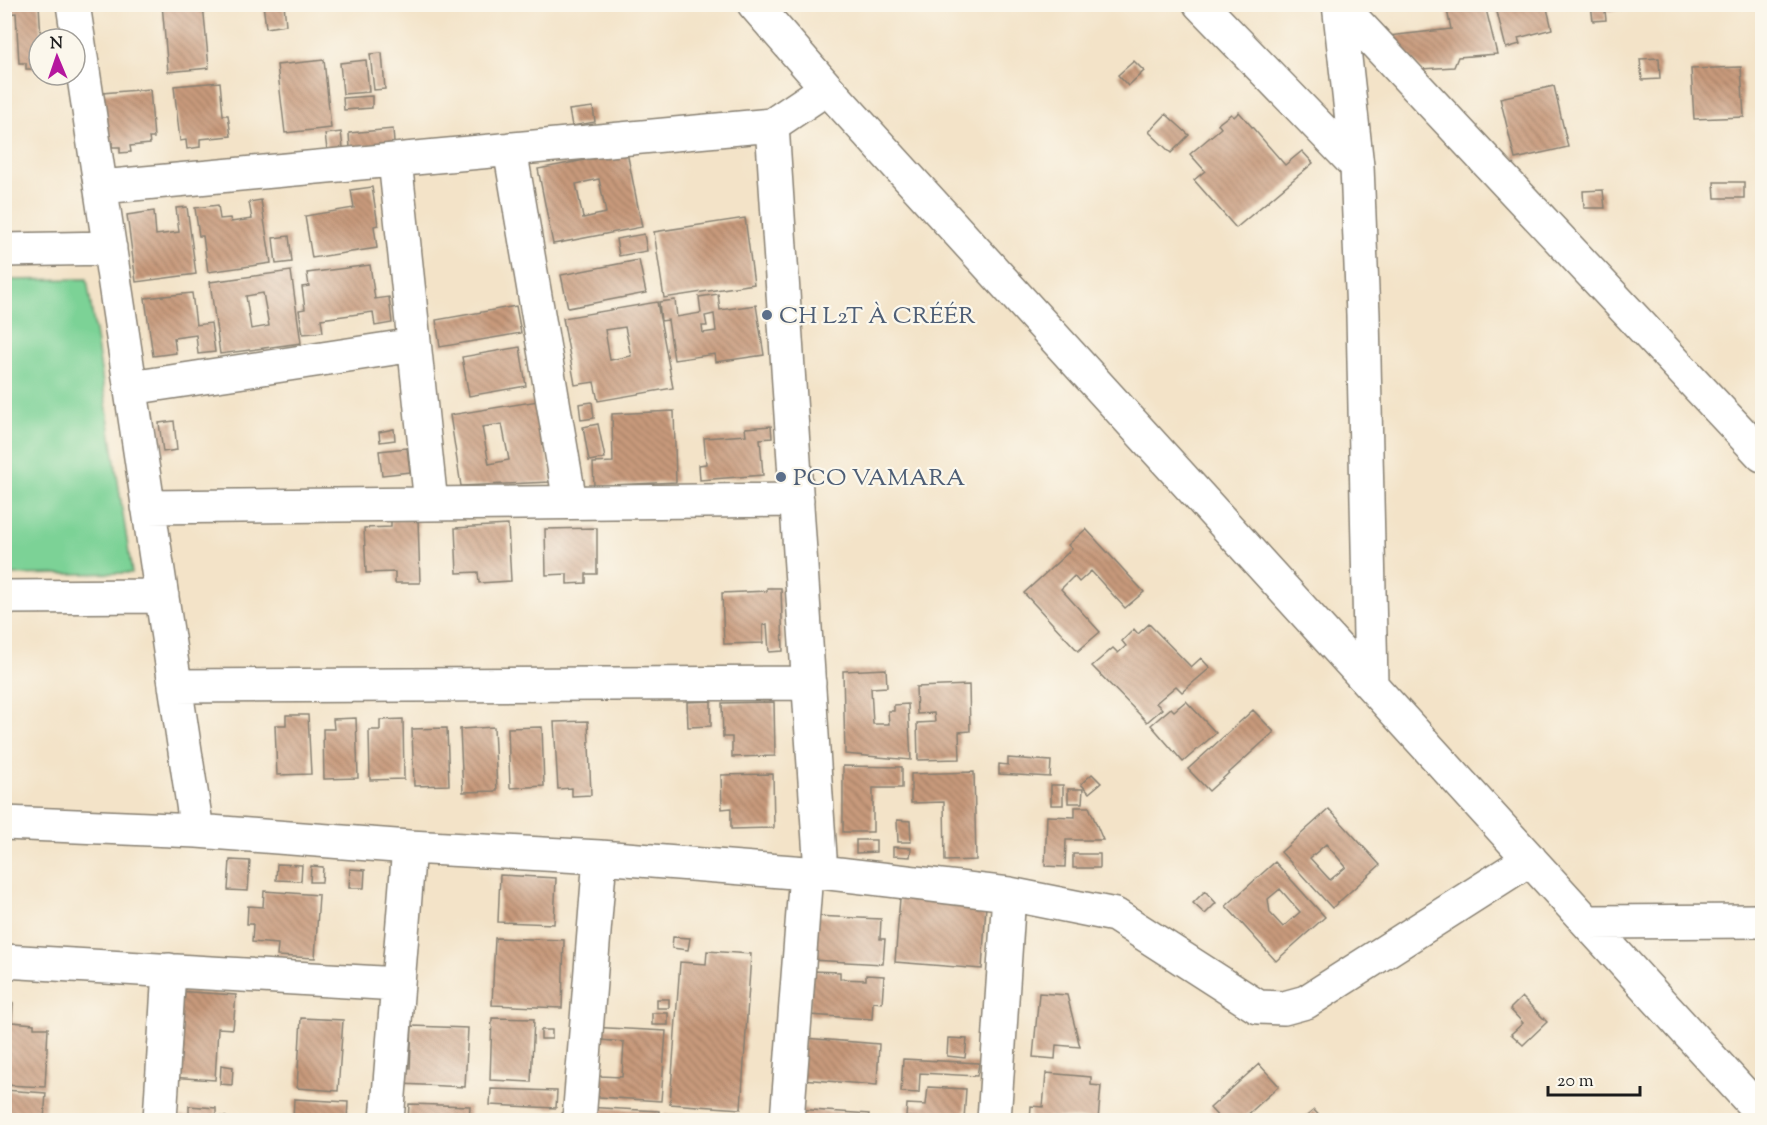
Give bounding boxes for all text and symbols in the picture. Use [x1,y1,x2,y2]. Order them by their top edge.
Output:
north arrow [27,27,87,87]
text: N [50,33,64,56]
place label: CH L2T À CRÉÉR [779,300,976,334]
marker: CH L2T À CRÉÉR [760,308,774,322]
place label: PCO VAMARA [793,462,966,496]
marker: PCO VAMARA [774,470,788,484]
scale bar [1548,1059,1640,1097]
text: 20 m [1557,1069,1594,1095]

